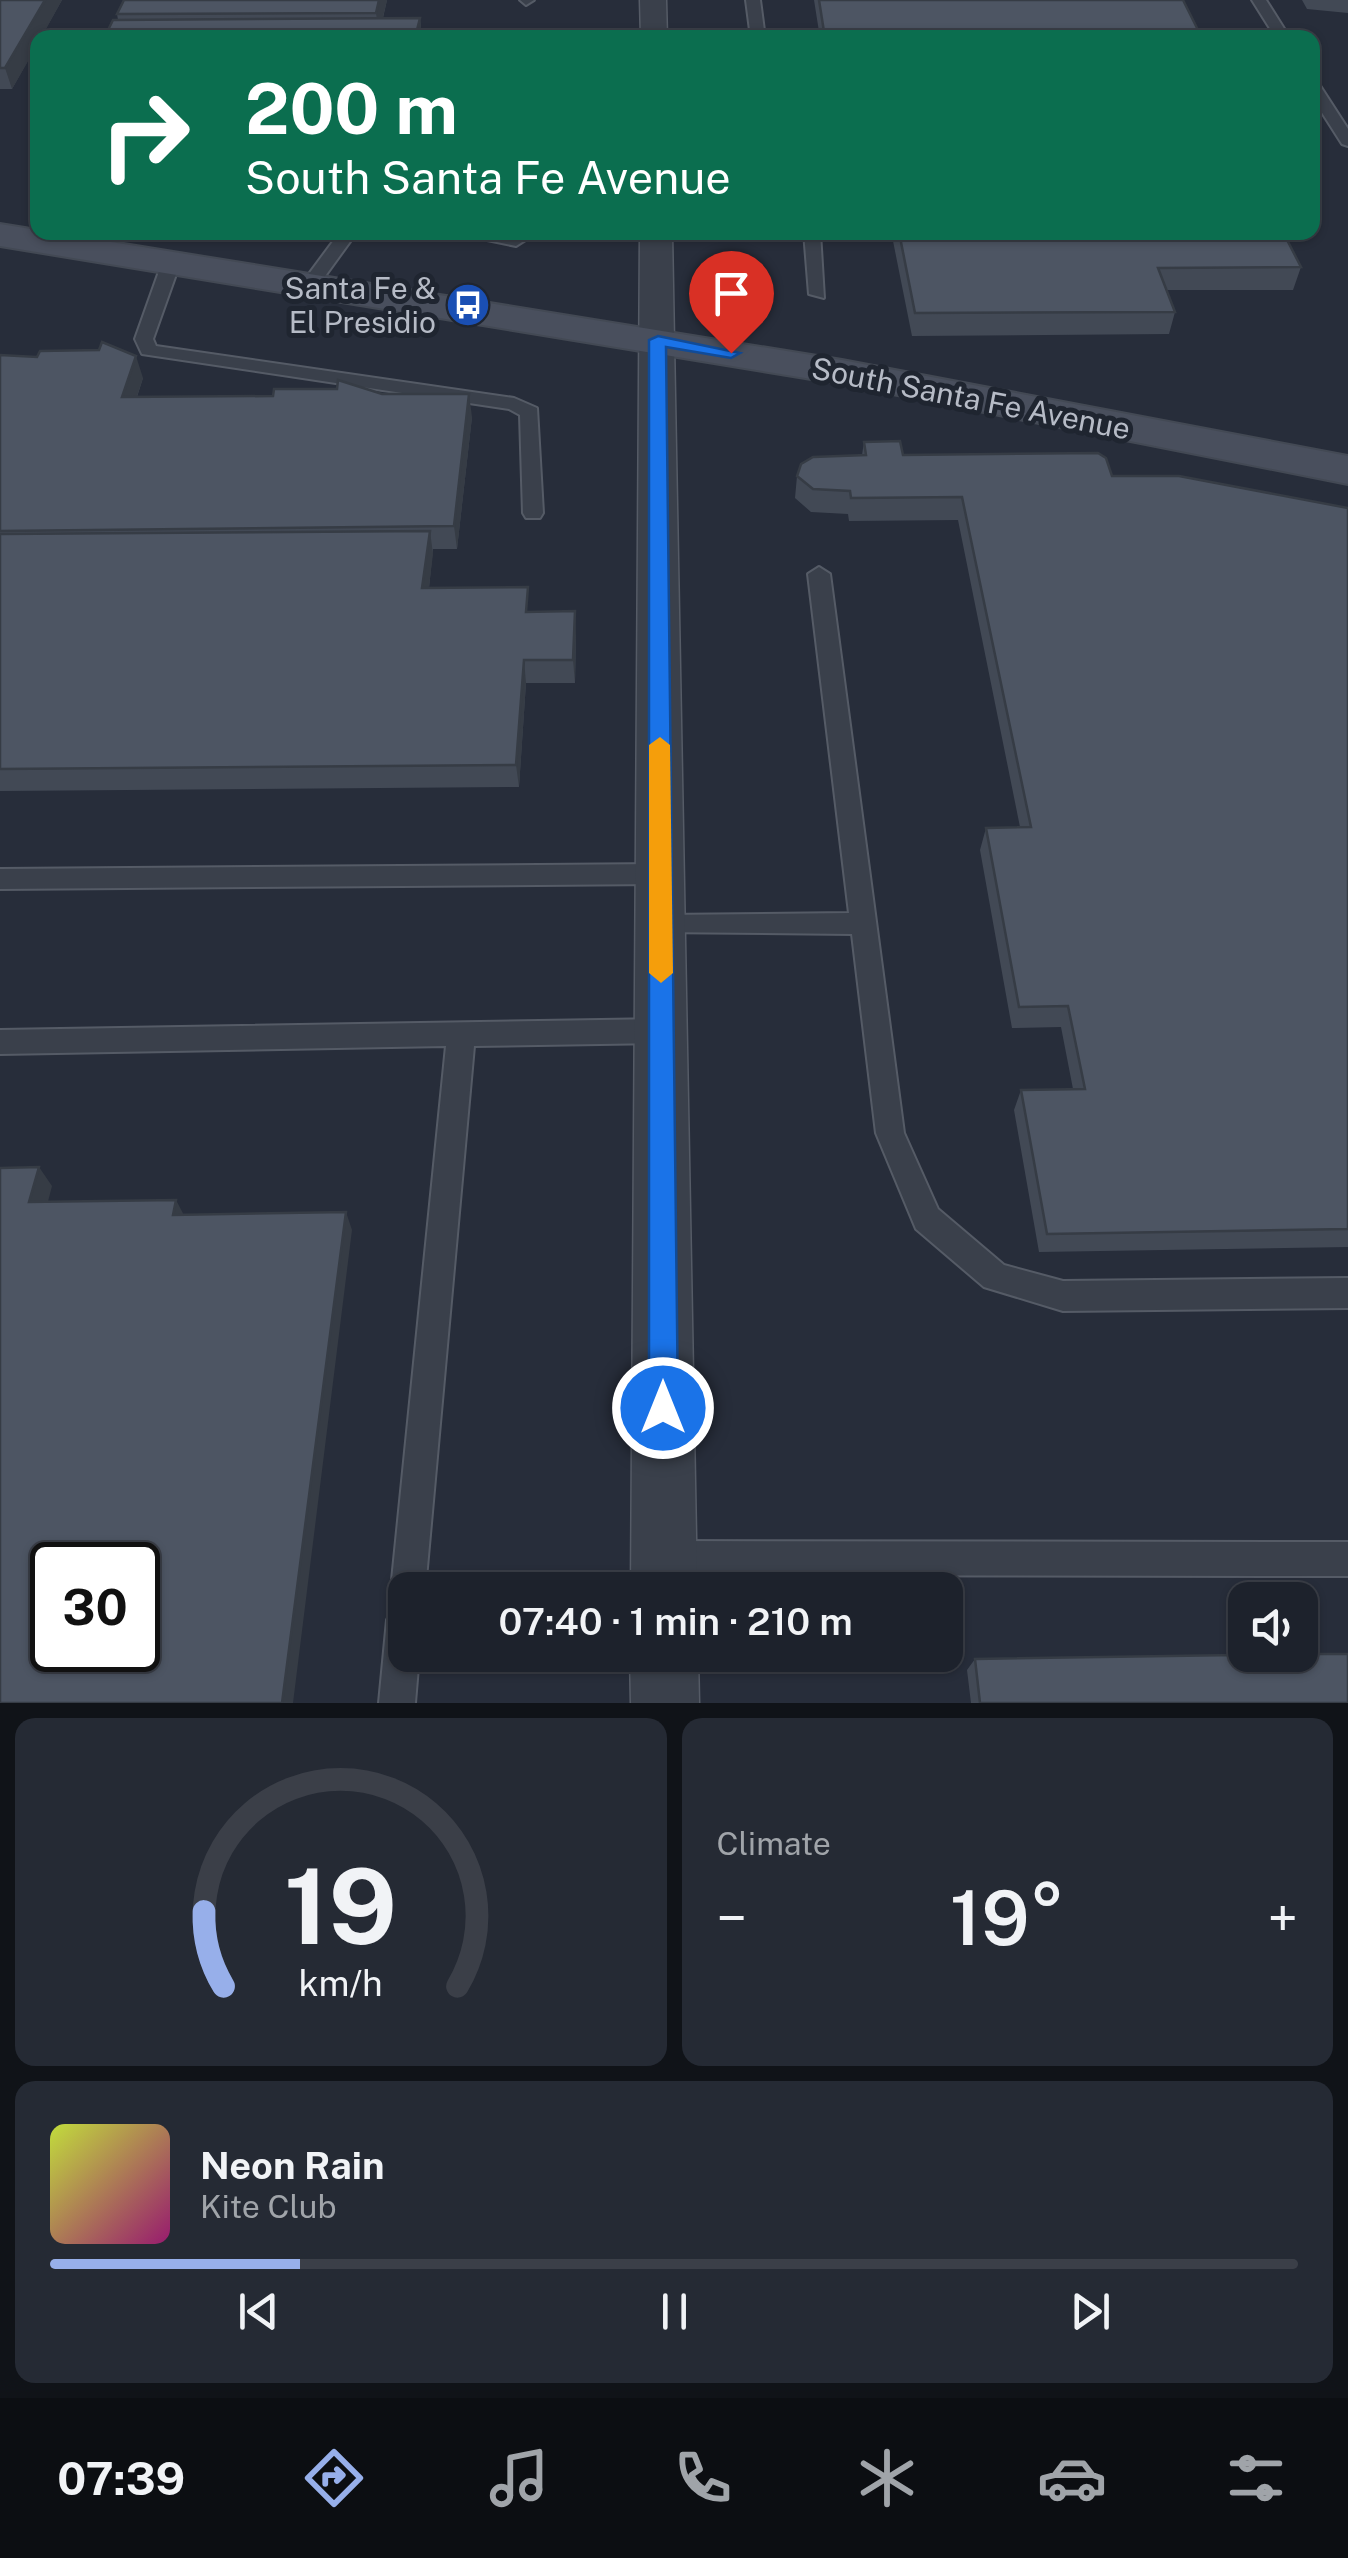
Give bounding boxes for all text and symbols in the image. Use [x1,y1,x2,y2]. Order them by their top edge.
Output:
text: 200 m [245,67,458,150]
icon: right [80,70,210,200]
text: South Santa Fe Avenue [245,151,731,204]
pin [689,251,774,354]
icon: arrive [704,266,759,321]
place label: Santa Fe & El Presidio [285,270,436,340]
bus stop icon: Santa Fe & El Presidio [445,282,491,328]
street label: South Santa Fe Avenue [809,349,1133,447]
position arrow [611,1356,715,1460]
speed limit sign: 30 [30,1542,160,1672]
map controls [1228,1582,1318,1672]
button: sound [1228,1582,1318,1672]
text: 07:40 · 1 min · 210 m [498,1599,853,1644]
text: Climate [717,1825,831,1862]
text: 19 [284,1845,397,1967]
text: 19° [950,1874,1065,1962]
text: − [717,1886,747,1950]
text: + [1267,1886,1298,1950]
text: km/h [299,1962,383,2004]
text: Neon Rain [200,2143,384,2188]
text: Kite Club [200,2188,337,2225]
icon: previous [231,2284,286,2339]
icon: pause [647,2284,702,2339]
icon: next [1063,2284,1118,2339]
icon: directions [299,2443,369,2513]
icon: music [484,2443,554,2513]
icon: phone [668,2443,738,2513]
icon: climate [852,2443,922,2513]
icon: car [1037,2443,1107,2513]
icon: filters [1221,2443,1291,2513]
text: 07:39 [57,2452,185,2505]

